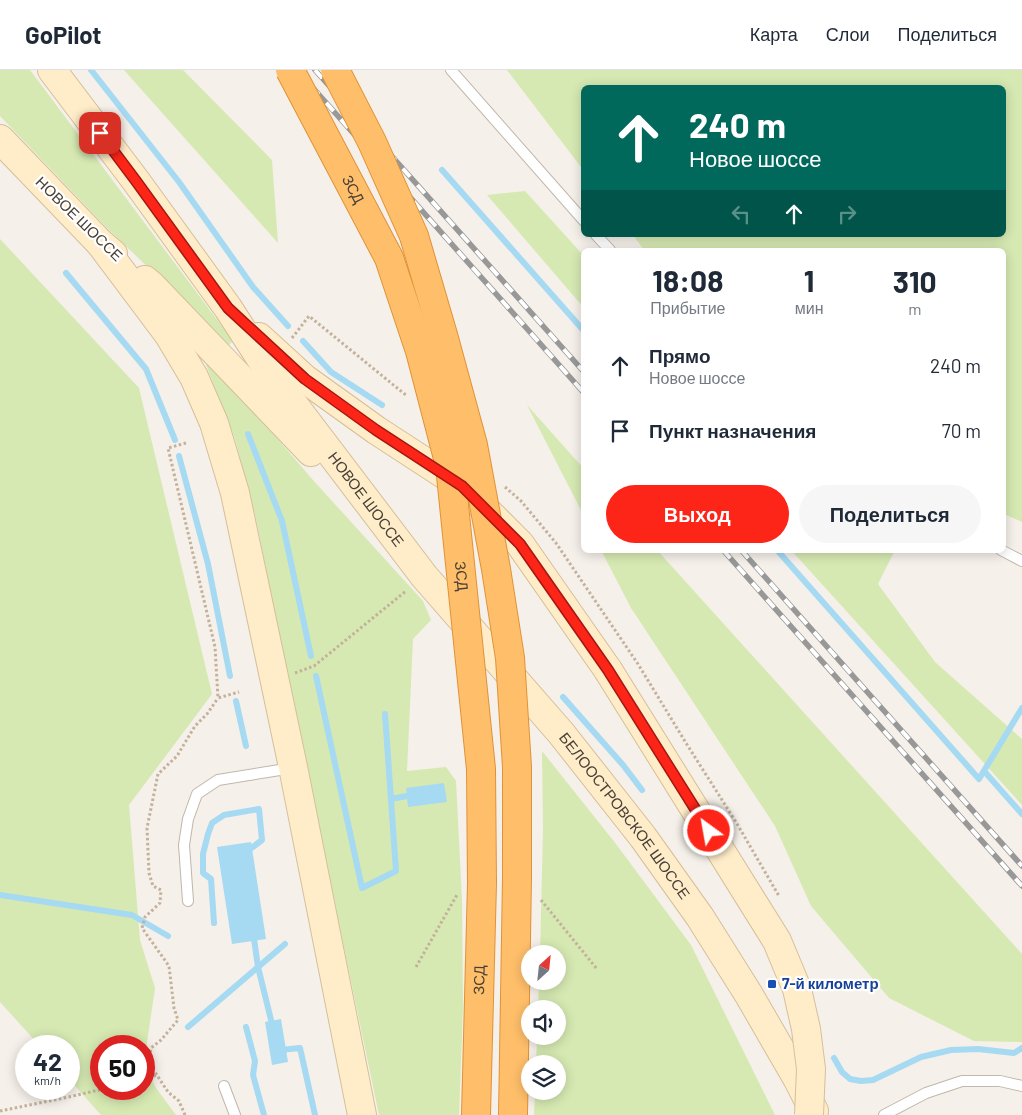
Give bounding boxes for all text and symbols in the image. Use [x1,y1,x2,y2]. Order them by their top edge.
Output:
text: GoPilot [25,20,102,49]
text: Карта [750,23,798,45]
text: Слои [826,23,870,45]
text: Поделиться [898,23,997,45]
text: 240 m [689,103,786,145]
icon: ahead [606,105,671,170]
pin [79,112,121,154]
icon: arrive [86,119,114,147]
text: Новое шоссе [689,145,822,171]
street label: НОВОЕ ШОССЕ [33,172,127,264]
street label: ЗСД [339,172,369,206]
icon: left [727,200,755,228]
icon: ahead [780,200,808,228]
icon: right [833,200,861,228]
text: 18:08 [652,262,723,298]
text: 1 [804,262,814,298]
text: 310 [893,263,937,299]
text: Прибытие [650,298,725,317]
text: мин [795,298,824,317]
text: m [908,299,921,318]
text: Прямо [649,344,711,367]
icon: ahead [606,352,634,380]
text: 240 m [930,354,981,377]
text: Новое шоссе [649,368,745,387]
icon: arrive [606,417,634,445]
text: Пункт назначения [649,419,816,442]
text: 70 m [942,419,981,442]
street label: НОВОЕ ШОССЕ [325,448,408,550]
button: Выход [606,485,789,543]
button: Поделиться [799,485,981,543]
street label: ЗСД [452,560,473,592]
street label: БЕЛООСТРОВСКОЕ ШОССЕ [556,728,694,902]
position arrow [682,804,734,856]
north arrow [521,945,566,990]
map controls [521,945,566,1100]
street label: ЗСД [469,965,488,995]
place label: 7-й километр [782,974,879,992]
marker: 7-й километр [766,978,778,990]
button: sound [521,1000,566,1045]
speed limit sign: 50 [90,1035,155,1100]
text: 42 [33,1046,62,1076]
button: layers [521,1055,566,1100]
text: km/h [34,1073,61,1087]

